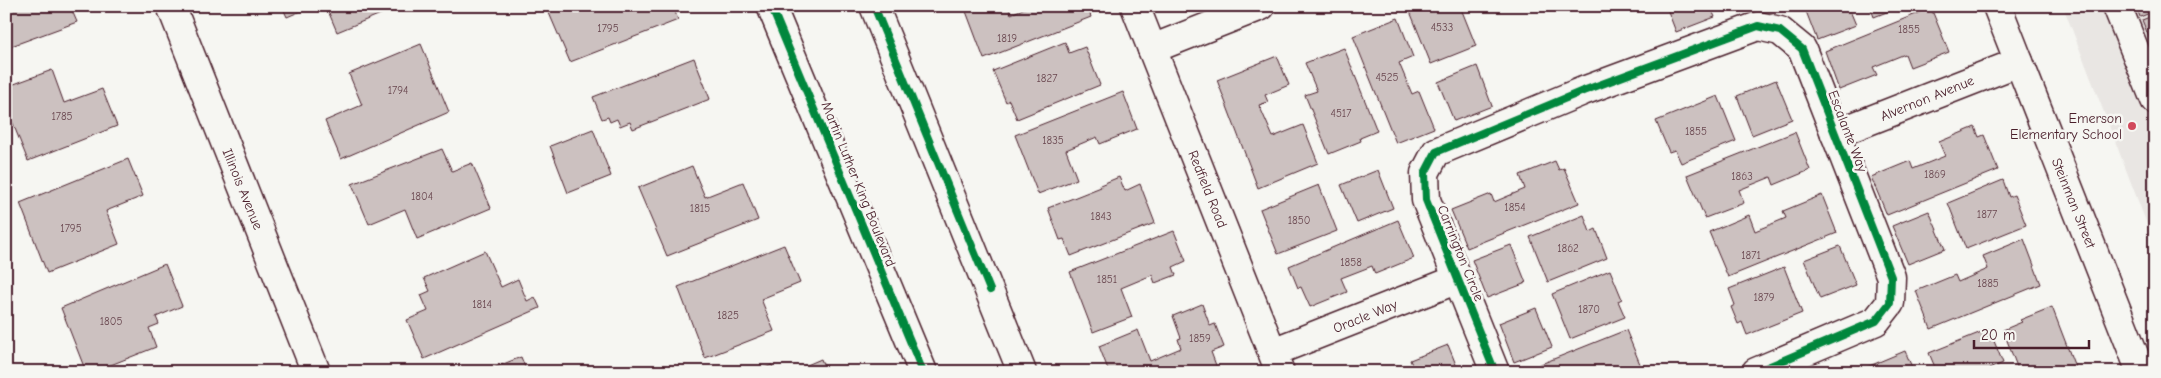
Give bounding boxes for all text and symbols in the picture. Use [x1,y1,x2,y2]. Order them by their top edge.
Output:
house number: 4533 [1431,21,1453,34]
house number: 1795 [597,22,619,35]
house number: 1855 [1898,23,1920,36]
house number: 1819 [997,32,1017,45]
house number: 4525 [1375,71,1399,84]
house number: 1827 [1037,72,1057,85]
street label: Alvernon Avenue [1878,72,1977,125]
house number: 1794 [388,84,408,97]
street label: Escalante Way [1824,88,1871,175]
street label: Martin Luther King Boulevard [818,99,899,269]
house number: 4517 [1331,107,1351,120]
house number: 1785 [51,110,73,123]
place label: Emerson Elementary School [2010,110,2122,143]
marker: Emerson Elementary School [2126,120,2138,132]
house number: 1855 [1685,125,1707,138]
house number: 1835 [1042,134,1064,147]
street label: Illinois Avenue [218,146,267,232]
street label: Redfield Road [1184,148,1231,230]
street label: Steinman Street [2048,156,2100,252]
house number: 1869 [1924,168,1946,181]
house number: 1863 [1731,170,1753,183]
house number: 1804 [411,190,433,203]
house number: 1854 [1504,201,1526,214]
house number: 1815 [690,202,710,215]
street label: Carrington Circle [1433,203,1488,304]
house number: 1877 [1977,208,1997,221]
house number: 1843 [1091,210,1111,223]
house number: 1850 [1288,214,1310,227]
house number: 1795 [60,222,82,235]
house number: 1862 [1557,242,1579,255]
house number: 1871 [1741,249,1761,262]
house number: 1858 [1340,256,1362,269]
house number: 1851 [1097,273,1117,286]
house number: 1885 [1977,277,1999,290]
house number: 1879 [1753,291,1775,304]
street label: Oracle Way [1331,296,1400,337]
house number: 1814 [472,298,492,311]
house number: 1870 [1578,303,1600,316]
house number: 1825 [717,309,739,322]
house number: 1805 [100,315,122,328]
scale bar [1974,318,2088,350]
text: 20 m [1981,326,2015,344]
house number: 1859 [1189,332,1211,345]

